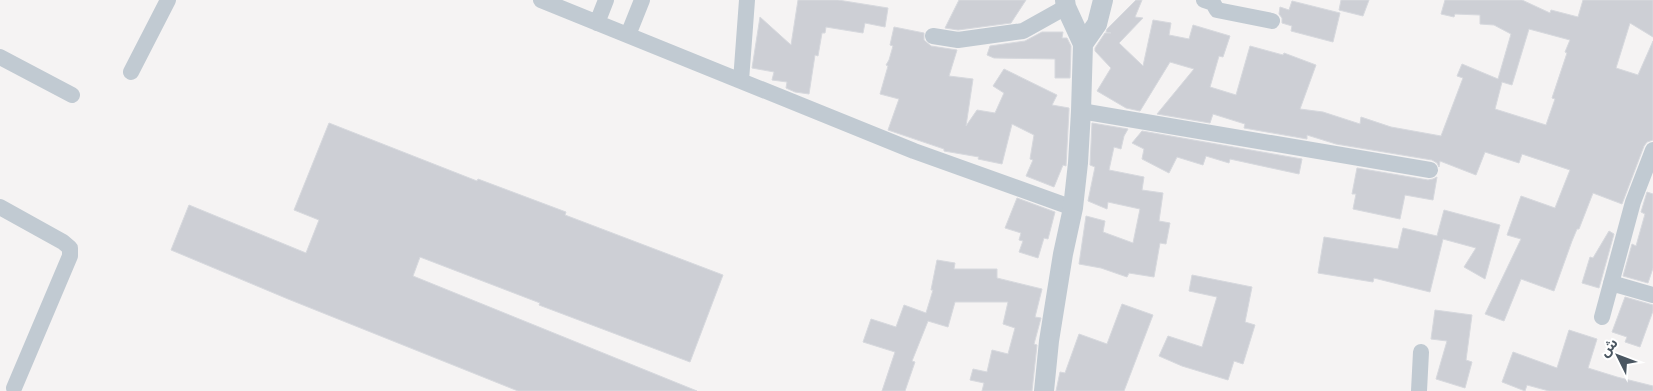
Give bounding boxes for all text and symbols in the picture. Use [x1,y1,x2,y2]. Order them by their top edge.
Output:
north arrow [1593,331,1643,381]
text: ش [1594,333,1621,360]

